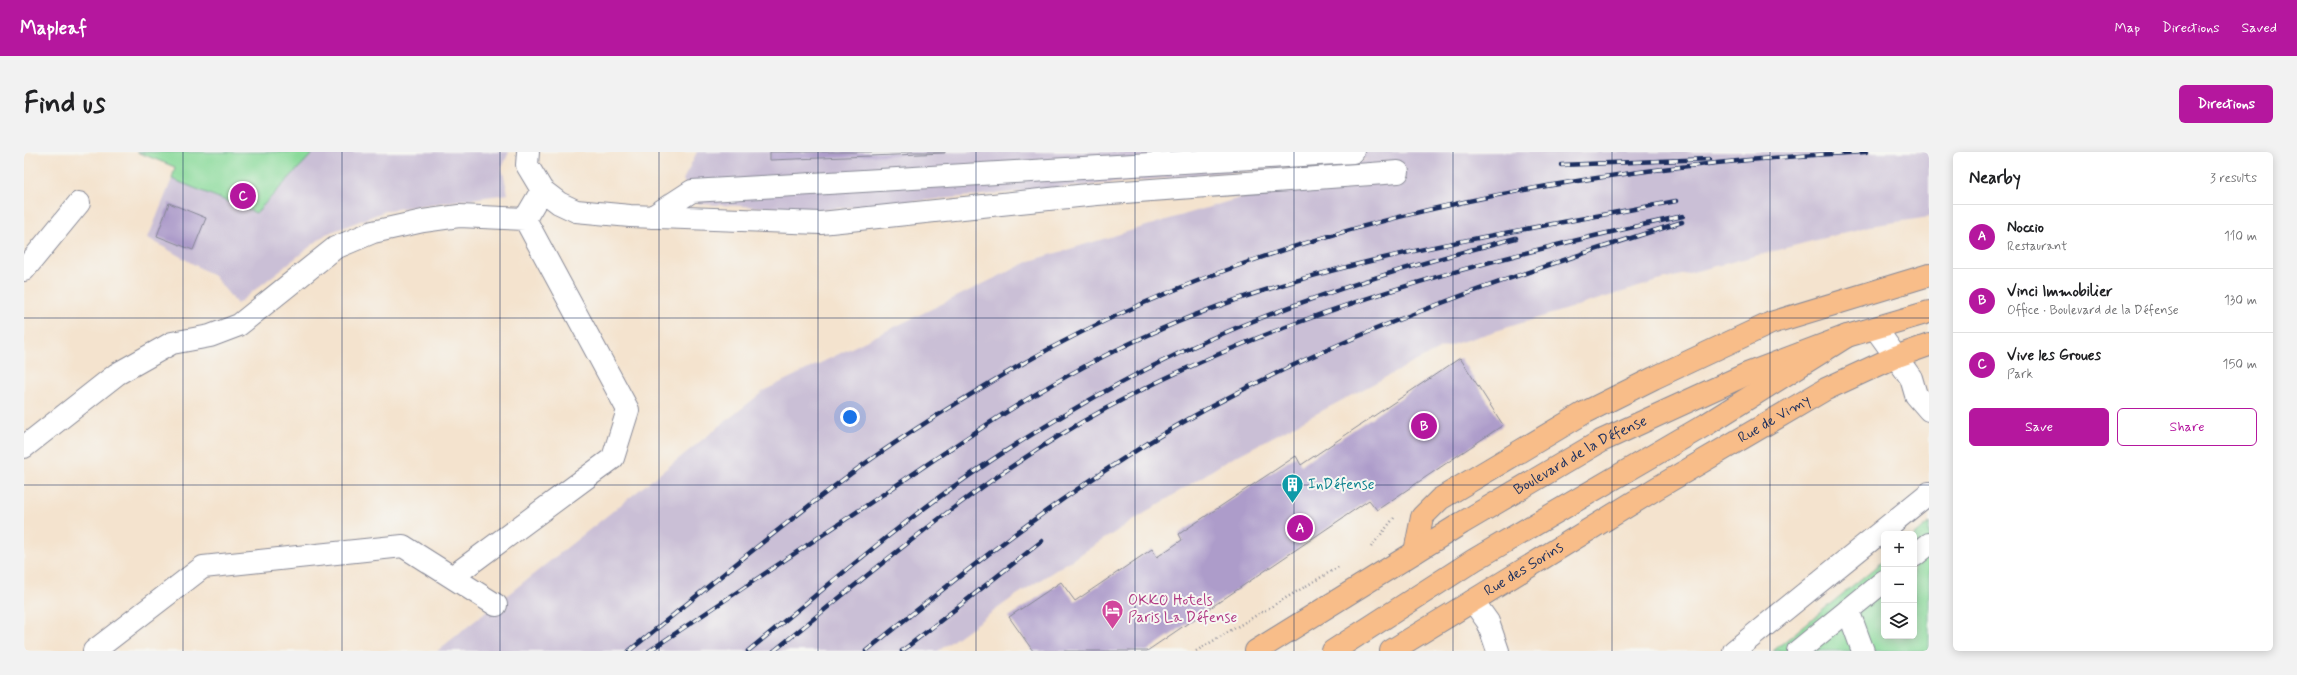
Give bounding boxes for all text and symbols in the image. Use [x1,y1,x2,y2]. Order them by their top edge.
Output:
text: Mapleaf [20,16,87,41]
text: Map [2114,19,2140,37]
text: Directions [2162,19,2220,37]
text: Saved [2242,19,2277,37]
button: Directions [2179,85,2273,123]
text: Find us [24,86,105,123]
text: Nearby [1969,167,2021,189]
text: 3 results [2210,170,2257,187]
pin: C [230,181,256,211]
text: Noccio [2007,218,2044,238]
text: A [1978,228,1986,245]
text: 110 m [2224,228,2257,245]
text: Restaurant [2007,238,2067,255]
text: Vinci Immobilier [2007,282,2113,302]
text: B [1978,292,1986,309]
text: 130 m [2224,292,2257,309]
text: Office · Boulevard de la Défense [2007,302,2179,319]
text: Vive les Groues [2007,346,2101,366]
text: C [1977,356,1987,373]
text: 150 m [2223,356,2257,373]
text: Park [2007,366,2033,383]
street label: Rue de Vimy [1735,390,1814,448]
your location [840,407,860,427]
button: Save [1969,408,2109,446]
button: Share [2117,408,2257,446]
pin: B [1411,411,1437,441]
street label: Boulevard de la Défense [1510,411,1651,500]
building icon: InDéfense [1279,472,1305,505]
place label: InDéfense [1308,475,1375,495]
pin: A [1287,513,1313,543]
map controls [1881,531,1917,639]
button: + [1881,531,1917,567]
street label: Rue des Sorins [1481,538,1568,601]
button: − [1881,567,1917,603]
place label: OKKO Hotels Paris La Défense [1128,591,1237,628]
hotel icon: OKKO Hotels Paris La Défense [1099,597,1125,630]
button: layers [1881,603,1917,639]

